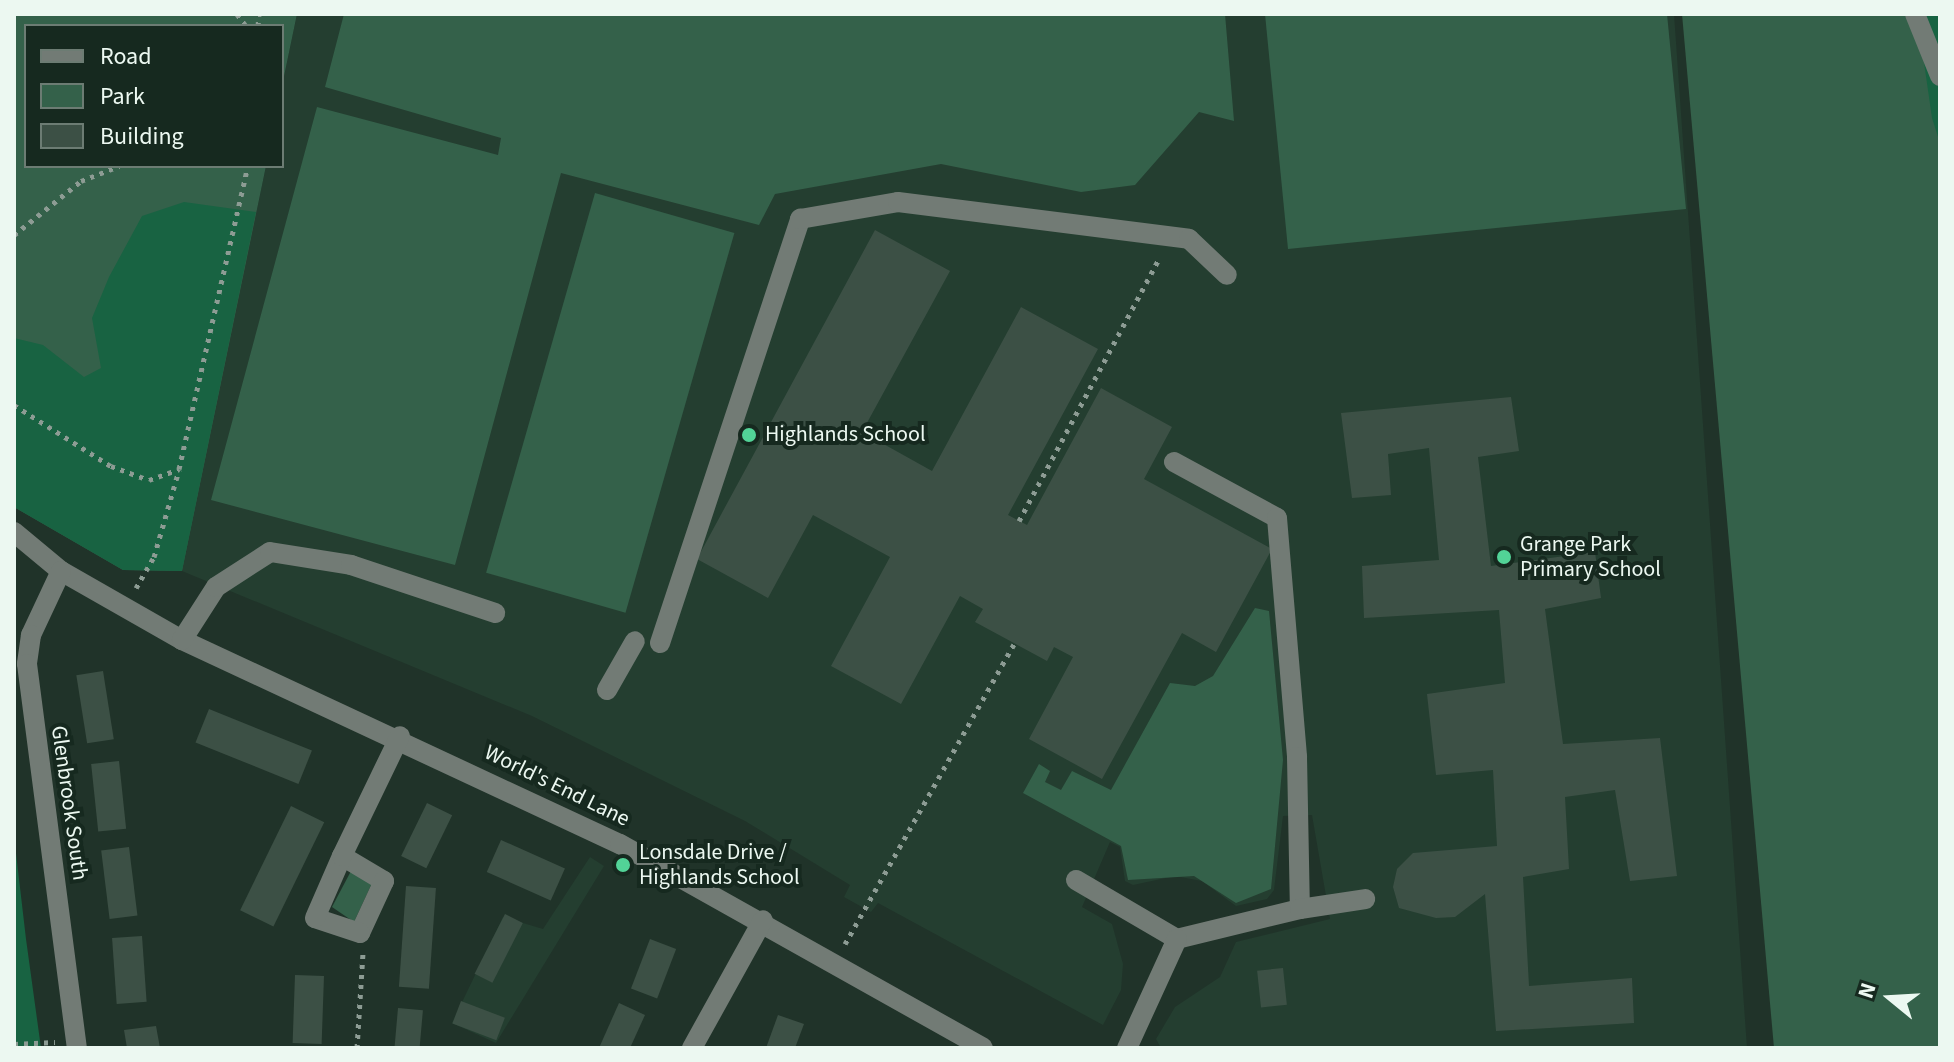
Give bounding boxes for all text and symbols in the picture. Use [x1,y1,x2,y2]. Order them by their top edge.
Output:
legend [24,24,284,168]
text: Road [100,39,152,74]
text: Park [100,79,145,114]
text: Building [100,119,184,154]
place label: Highlands School [765,422,926,448]
marker: Highlands School [740,426,758,444]
place label: Grange Park Primary School [1520,531,1661,582]
marker: Grange Park Primary School [1495,548,1513,566]
street label: Glenbrook South [45,724,93,882]
street label: World's End Lane [480,739,634,833]
place label: Lonsdale Drive / Highlands School [639,839,800,890]
marker: Lonsdale Drive / Highlands School [614,856,632,874]
north arrow [1850,958,1930,1038]
text: N [1850,979,1885,1002]

